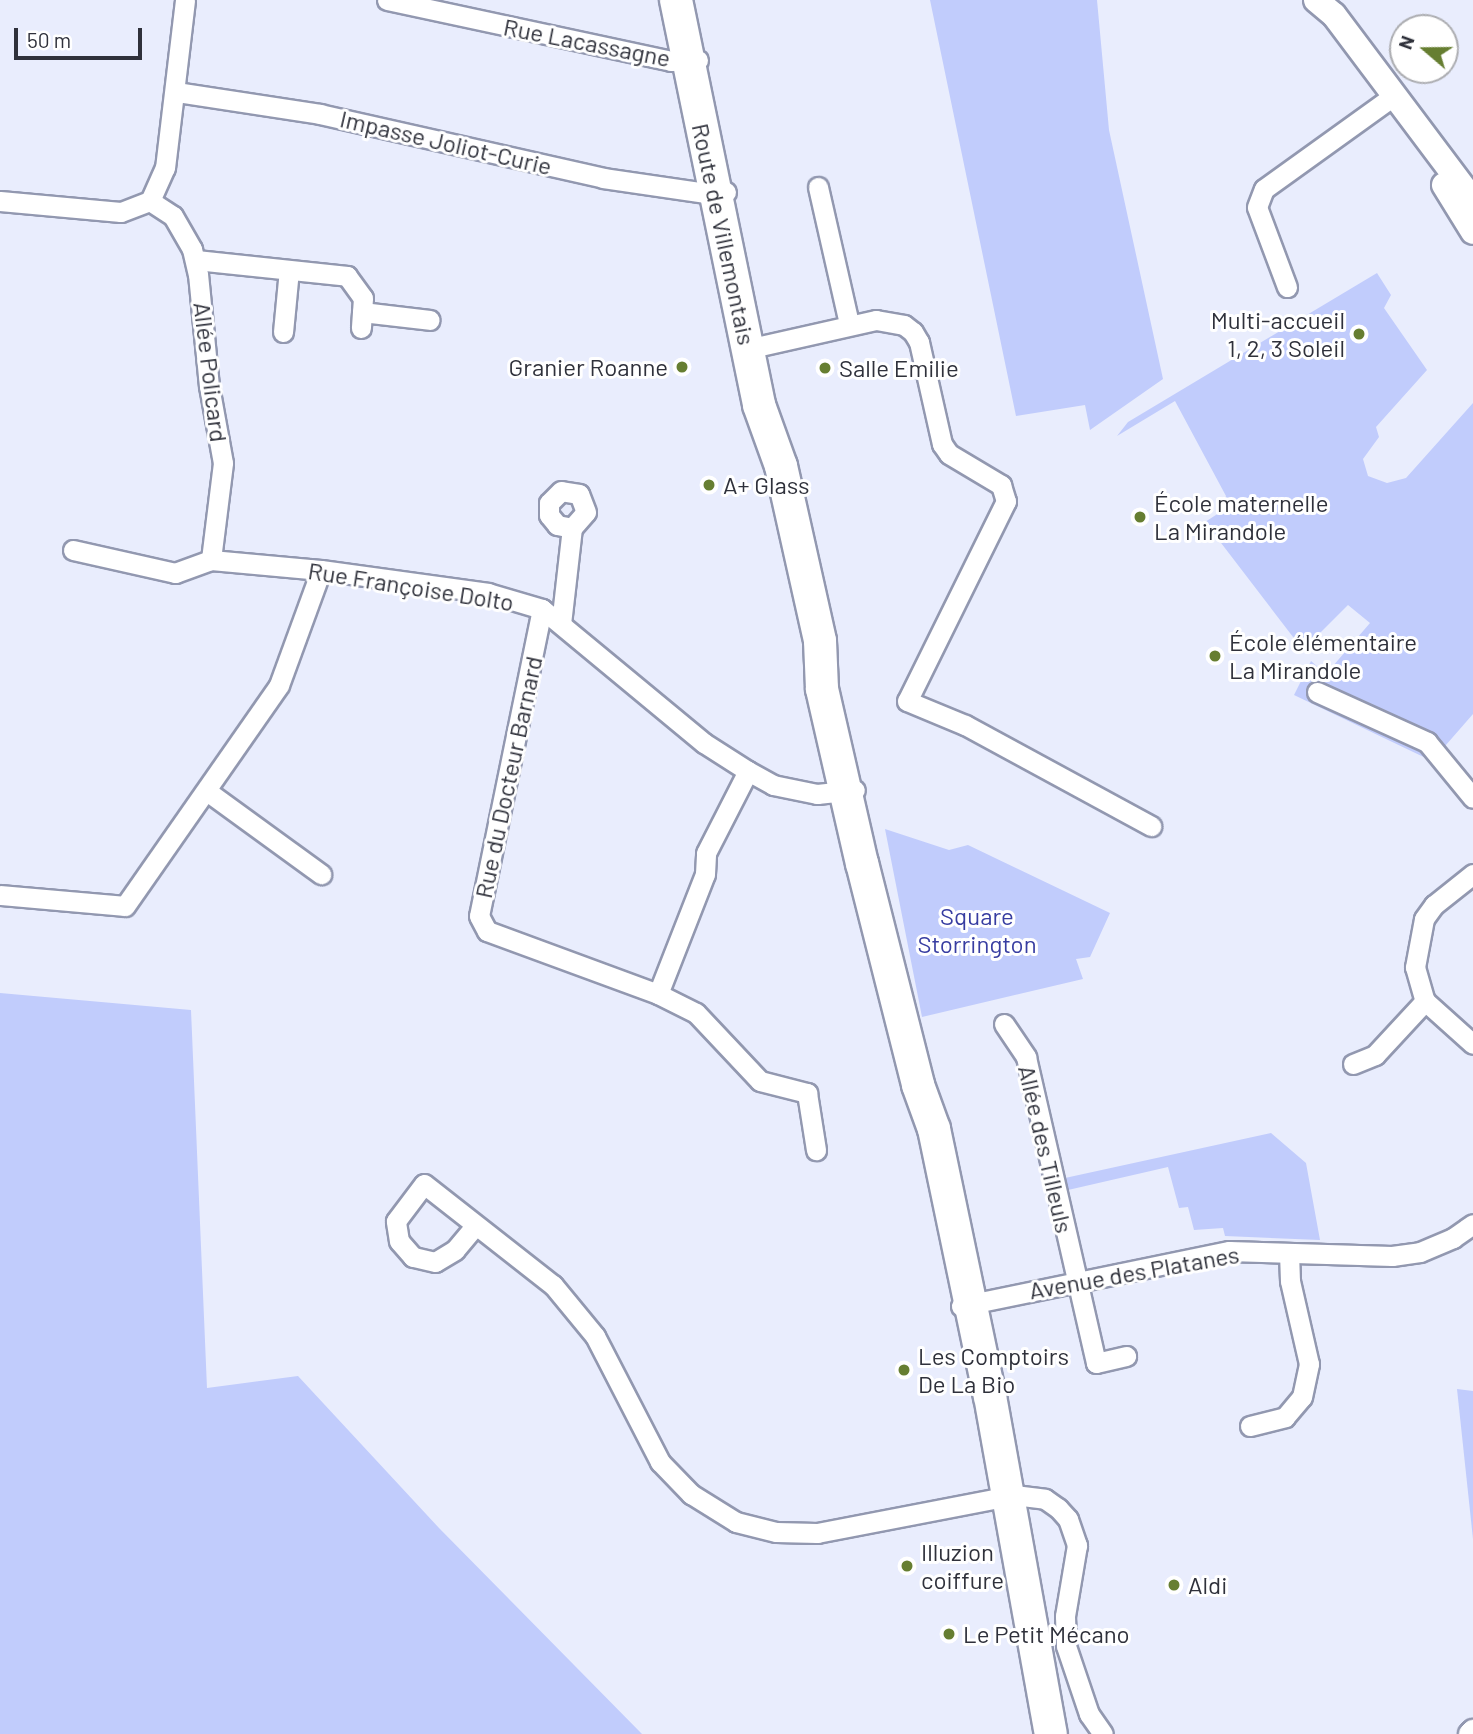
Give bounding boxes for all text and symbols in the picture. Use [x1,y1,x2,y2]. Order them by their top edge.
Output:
street label: Rue Lacassagne [501,12,673,72]
scale bar [18,14,145,58]
north arrow [1389,14,1459,84]
text: 50 m [27,27,71,52]
text: N [1393,32,1419,52]
street label: Impasse Joliot-Curie [337,104,555,180]
street label: Route de Villemontais [686,121,762,347]
street label: Allée Policard [188,300,234,444]
place label: Multi-accueil 1, 2, 3 Soleil [1211,306,1345,362]
marker: Multi-accueil 1, 2, 3 Soleil [1351,326,1367,342]
place label: Granier Roanne [508,353,668,381]
place label: Salle Emilie [839,354,959,382]
marker: Granier Roanne [674,359,690,375]
marker: Salle Emilie [817,360,833,376]
place label: A+ Glass [723,471,810,499]
marker: A+ Glass [701,477,717,493]
place label: École maternelle La Mirandole [1154,489,1328,545]
marker: École maternelle La Mirandole [1132,509,1148,525]
street label: Rue Françoise Dolto [306,556,516,616]
place label: École élémentaire La Mirandole [1229,628,1417,684]
marker: École élémentaire La Mirandole [1207,648,1223,664]
street label: Rue du Docteur Barnard [468,653,548,901]
park label: Square Storrington [917,902,1037,958]
street label: Allée des Tilleuls [1013,1062,1079,1236]
street label: Avenue des Platanes [1027,1239,1241,1305]
place label: Les Comptoirs De La Bio [918,1342,1069,1398]
marker: Les Comptoirs De La Bio [896,1362,912,1378]
place label: Illuzion coiffure [921,1538,1004,1594]
marker: Illuzion coiffure [899,1558,915,1574]
place label: Aldi [1188,1571,1227,1599]
marker: Aldi [1166,1577,1182,1593]
place label: Le Petit Mécano [963,1620,1130,1648]
marker: Le Petit Mécano [941,1626,957,1642]

